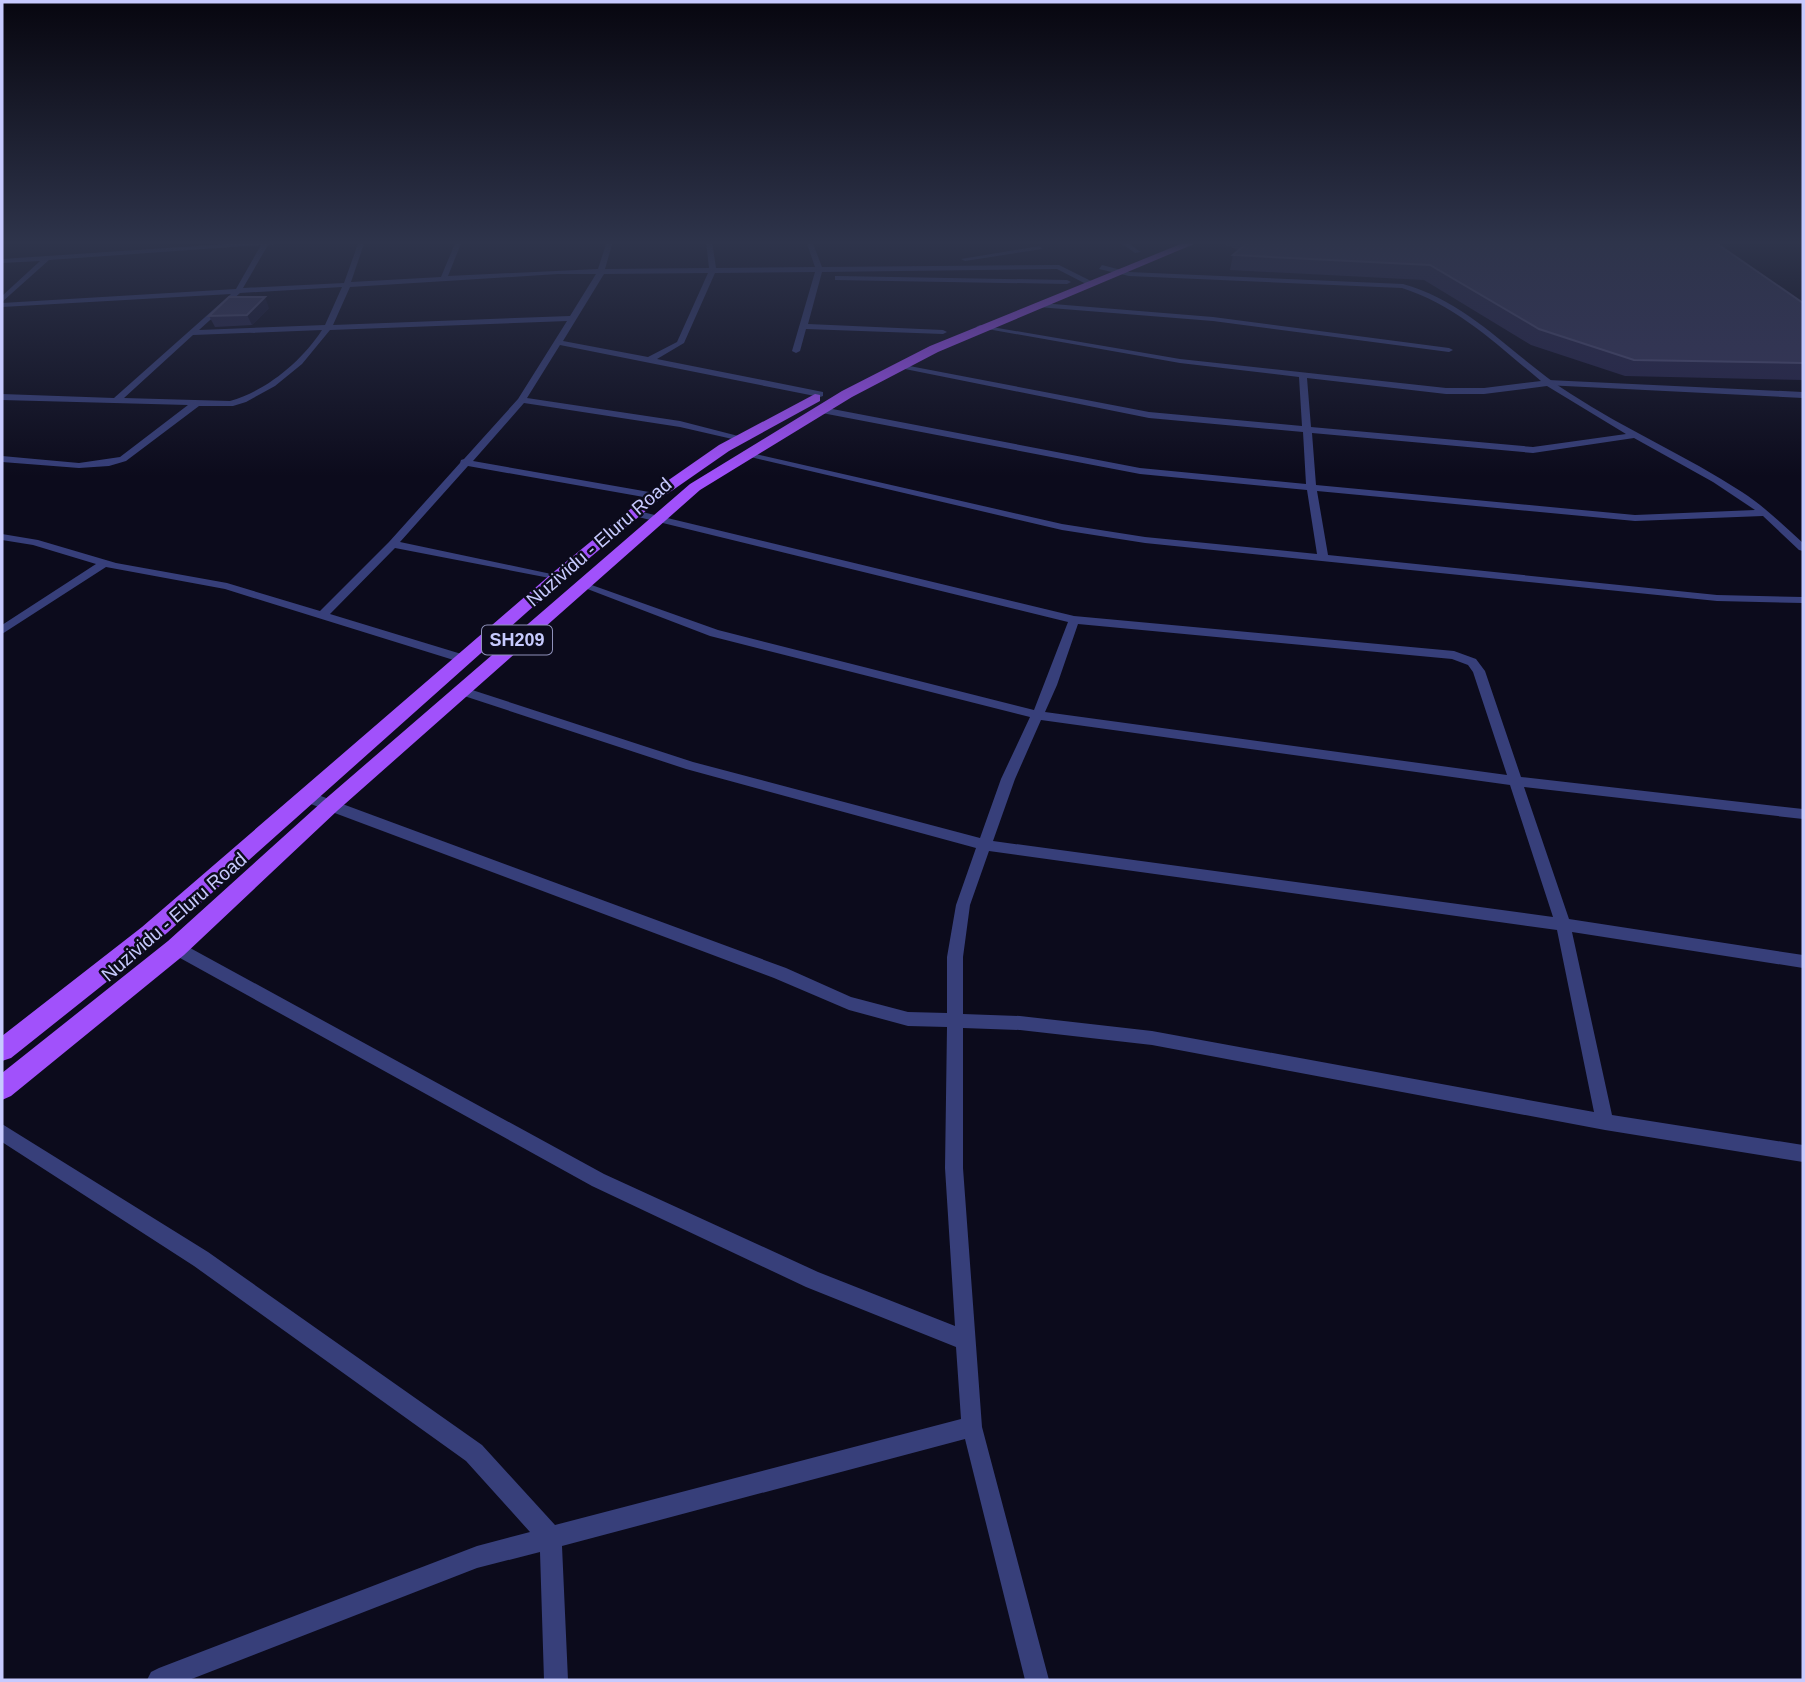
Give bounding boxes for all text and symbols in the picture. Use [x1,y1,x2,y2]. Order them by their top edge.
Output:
street label: Nuzividu - Eluru Road [522,473,676,611]
road number: SH209 [482,626,552,654]
street label: Nuzividu - Eluru Road [97,848,251,986]

